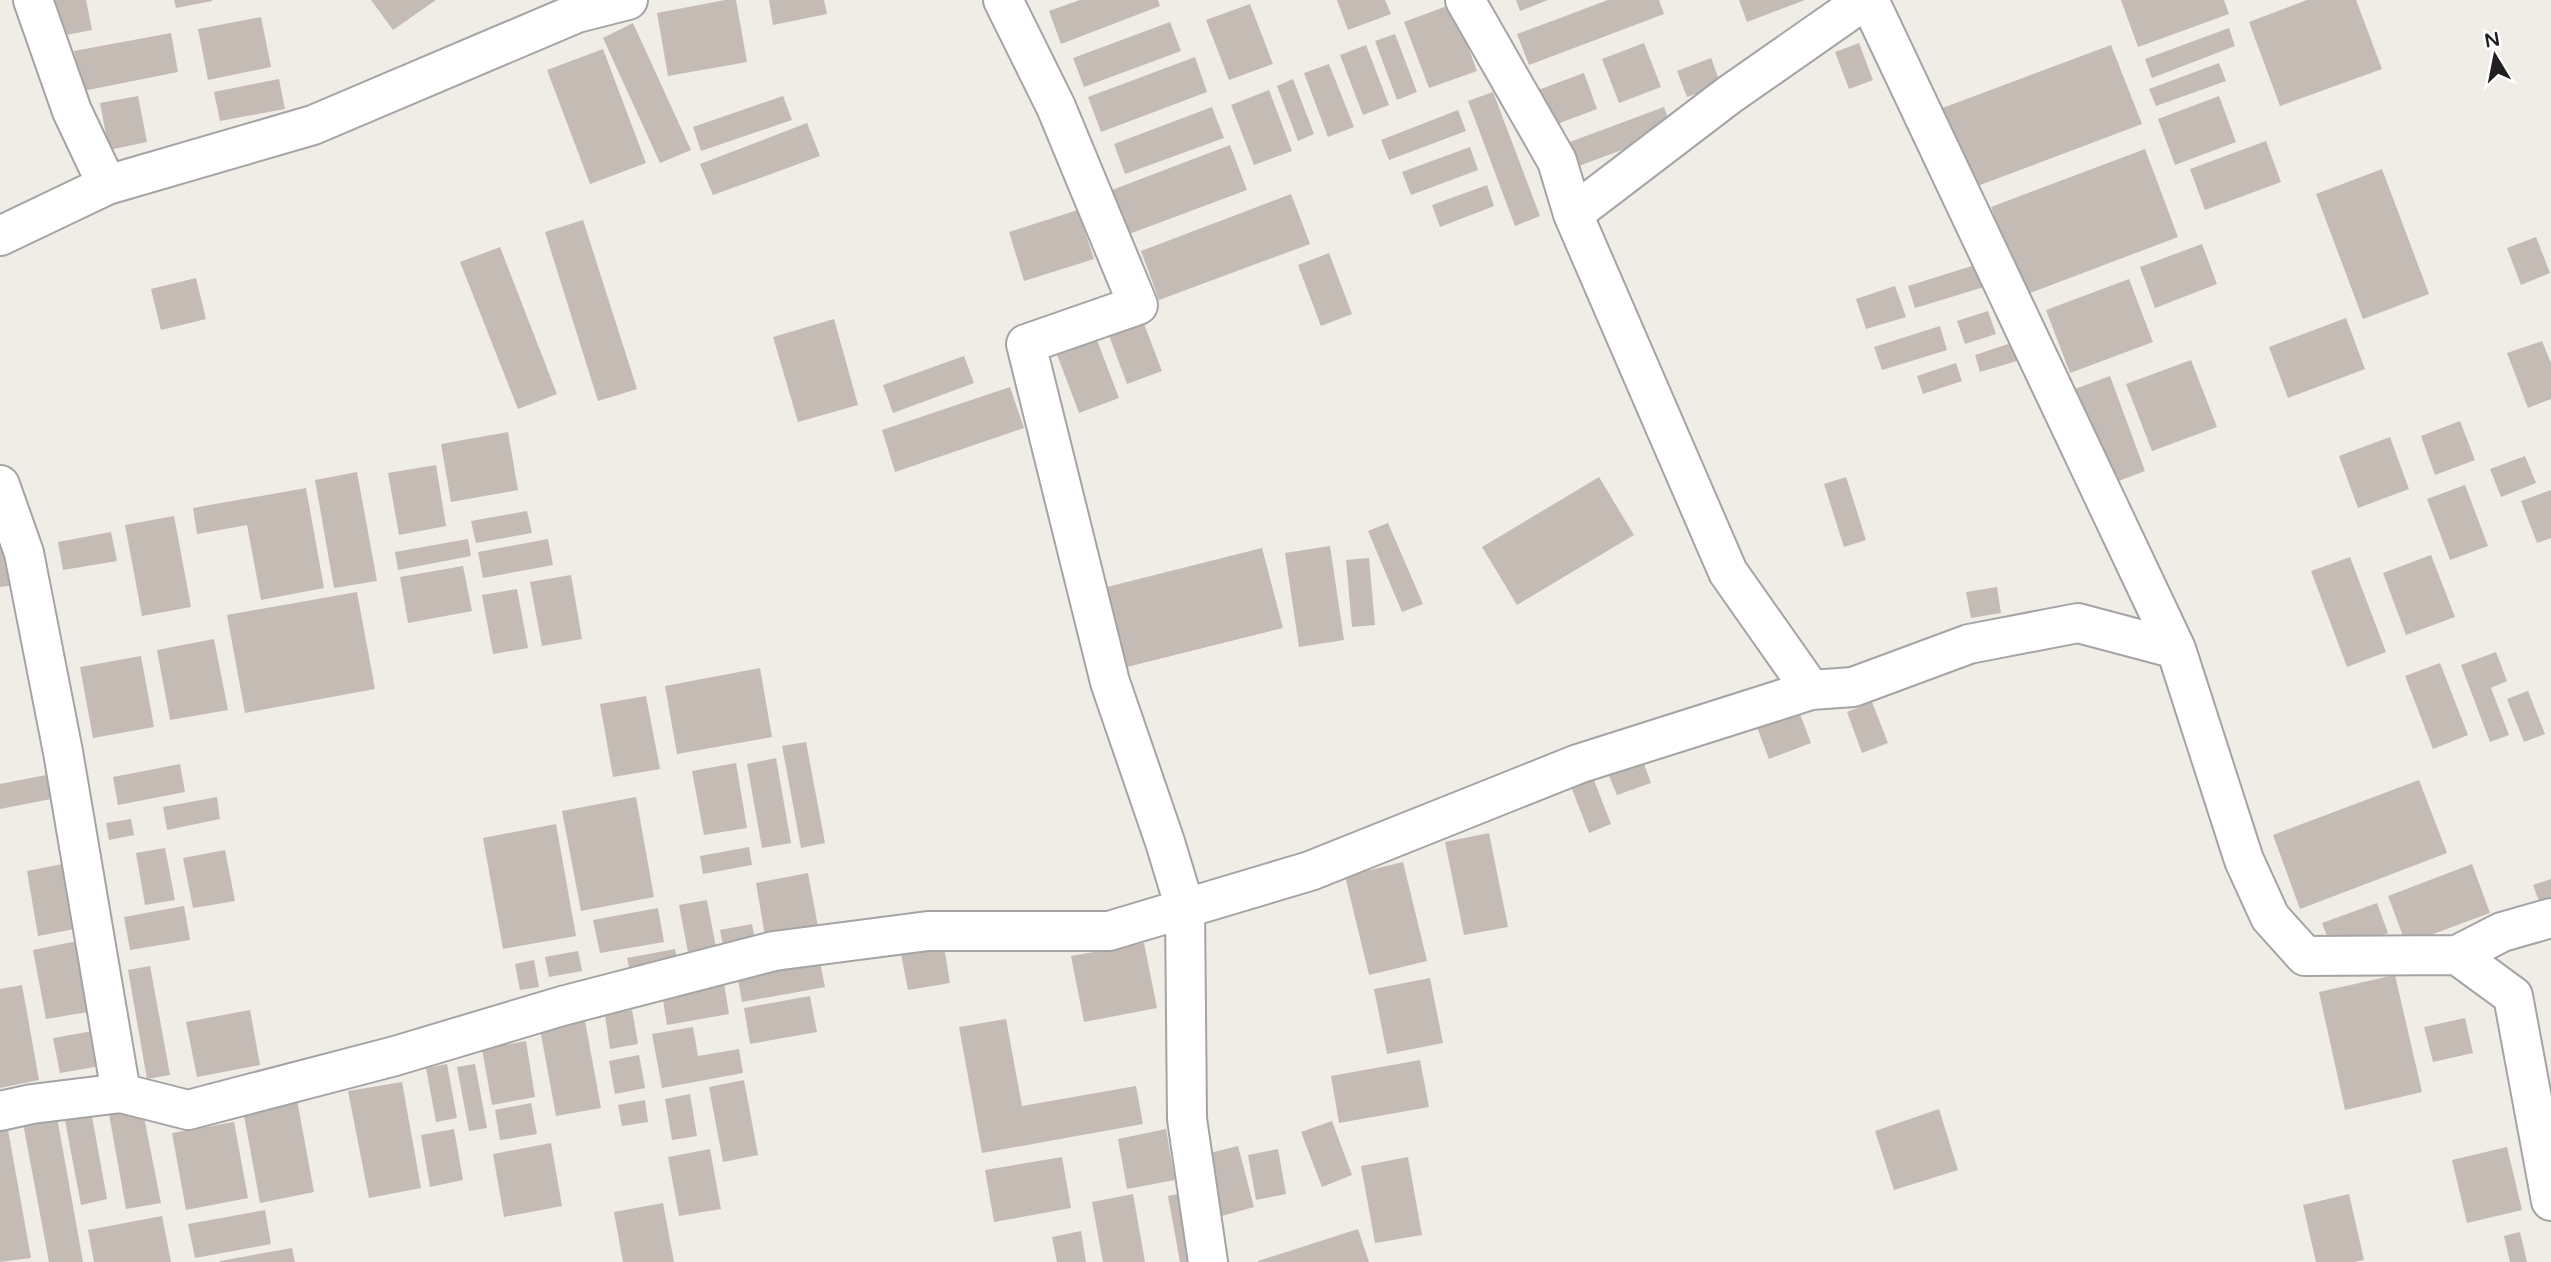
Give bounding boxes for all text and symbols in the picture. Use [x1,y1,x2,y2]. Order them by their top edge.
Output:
north arrow [2460,21,2530,91]
text: N [2483,28,2502,52]

